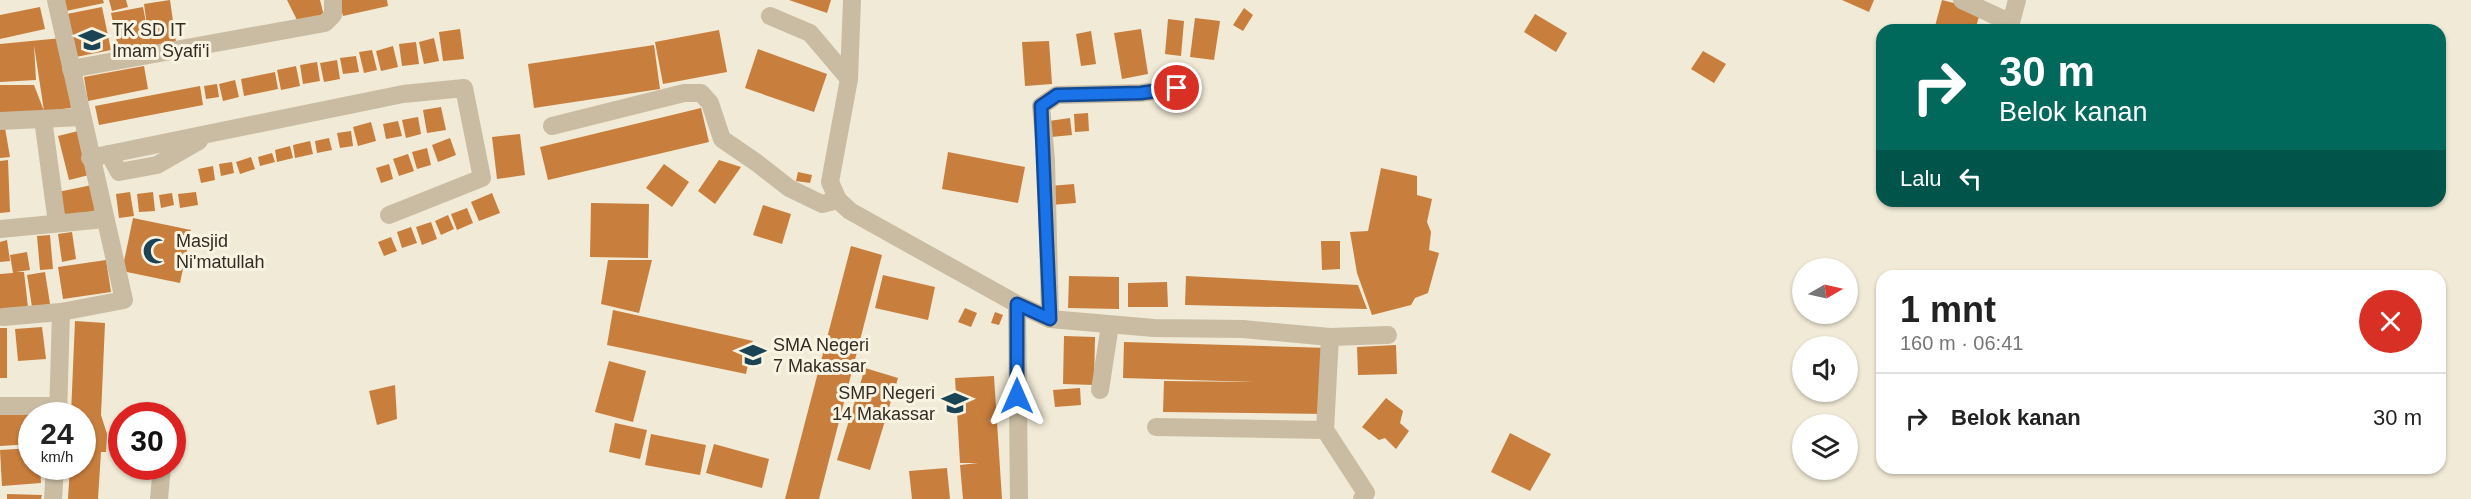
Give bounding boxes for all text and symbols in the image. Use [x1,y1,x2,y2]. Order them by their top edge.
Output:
place label: TK SD IT Imam Syafi'i [112,20,209,61]
school or university icon: TK SD IT Imam Syafi'i [77,25,107,55]
icon: right [1900,48,1978,126]
text: 30 m [1999,48,2095,95]
pin [1151,62,1202,113]
icon: arrive [1160,71,1193,104]
text: Belok kanan [1999,97,2148,127]
icon: left [1954,162,1987,195]
text: Lalu [1900,166,1942,191]
place label: Masjid Ni'matullah [176,231,264,272]
mosque icon: Masjid Ni'matullah [141,236,171,266]
north arrow [1792,258,1858,324]
map controls [1792,258,1858,480]
text: 1 mnt [1900,289,1996,330]
button: close [2359,290,2422,353]
text: 160 m · 06:41 [1900,332,2023,354]
place label: SMA Negeri 7 Makassar [773,335,869,376]
button: sound [1792,336,1858,402]
school or university icon: SMA Negeri 7 Makassar [738,340,768,370]
position arrow [985,364,1049,428]
place label: SMP Negeri 14 Makassar [832,383,935,424]
school or university icon: SMP Negeri 14 Makassar [940,388,970,418]
speed limit sign: 30 [108,402,186,480]
icon: right [1900,402,1933,435]
text: Belok kanan [1951,405,2081,430]
text: 30 m [2373,405,2422,430]
button: layers [1792,414,1858,480]
text: 24 [40,417,74,450]
text: km/h [41,448,73,465]

